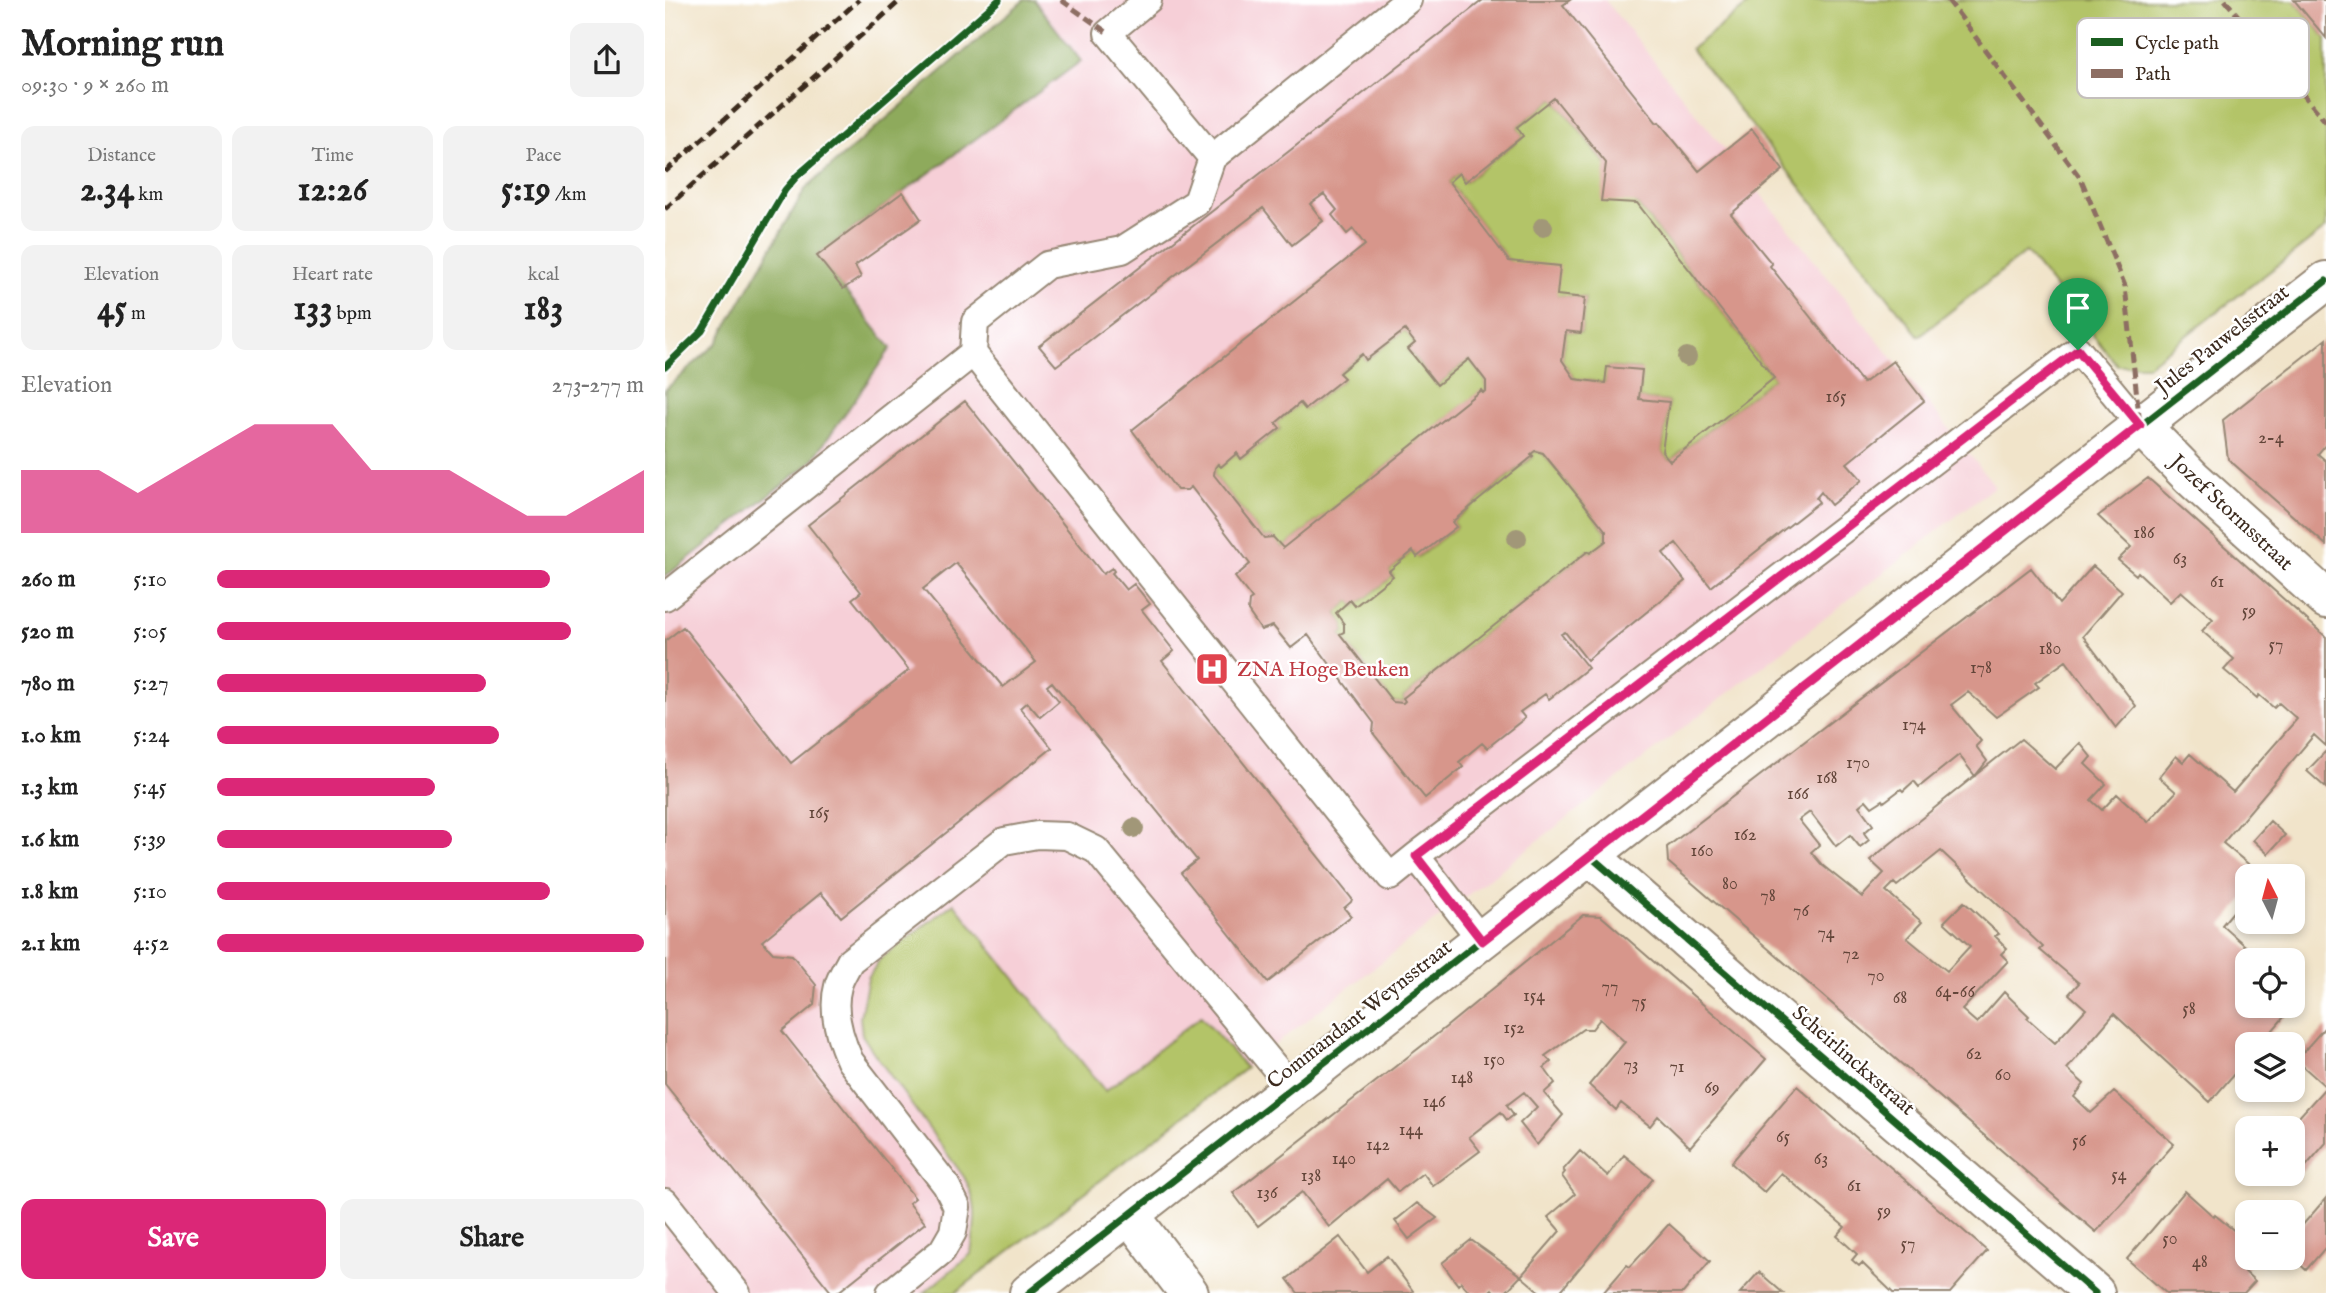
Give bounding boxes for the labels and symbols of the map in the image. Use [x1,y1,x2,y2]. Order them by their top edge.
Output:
legend [2077,18,2309,98]
text: Cycle path [2135,32,2219,56]
text: Path [2135,63,2171,87]
pin [2048,278,2108,350]
street label: Jules Pauwelsstraat [2149,280,2295,402]
house number: 165 [1826,386,1847,409]
house number: 2-4 [2258,427,2284,450]
street label: Jozef Stormsstraat [2162,448,2298,577]
house number: 186 [2133,522,2155,545]
house number: 63 [2173,548,2187,571]
house number: 61 [2210,571,2224,594]
house number: 59 [2242,600,2256,623]
house number: 57 [2269,634,2283,657]
house number: 180 [2039,638,2061,661]
hospital icon: ZNA Hoge Beuken [1193,650,1231,688]
place label: ZNA Hoge Beuken [1237,657,1409,684]
house number: 178 [1970,657,1992,680]
house number: 174 [1902,714,1926,737]
house number: 170 [1846,752,1870,775]
house number: 168 [1816,767,1838,790]
house number: 166 [1787,783,1809,806]
house number: 165 [809,802,830,825]
house number: 162 [1734,824,1756,847]
house number: 160 [1690,840,1714,863]
north arrow [2235,864,2305,934]
house number: 80 [1722,873,1738,896]
house number: 78 [1760,885,1776,908]
house number: 76 [1793,900,1809,923]
house number: 74 [1817,922,1835,945]
street label: Commandant Weynsstraat [1262,935,1458,1096]
house number: 72 [1843,943,1859,966]
house number: 70 [1867,965,1885,988]
house number: 77 [1602,976,1618,999]
house number: 64-66 [1935,981,1975,1004]
house number: 154 [1523,985,1545,1008]
house number: 68 [1893,987,1907,1010]
house number: 75 [1632,991,1647,1014]
house number: 58 [2182,998,2196,1021]
street label: Scheirlinckxstraat [1786,1000,1920,1122]
house number: 152 [1503,1017,1525,1040]
house number: 62 [1966,1043,1982,1066]
house number: 150 [1483,1049,1505,1072]
house number: 73 [1623,1054,1639,1077]
house number: 71 [1669,1056,1685,1079]
house number: 60 [1995,1064,2011,1087]
house number: 148 [1451,1067,1473,1090]
house number: 69 [1704,1077,1720,1100]
house number: 146 [1422,1091,1446,1114]
house number: 144 [1399,1119,1423,1142]
house number: 65 [1776,1126,1791,1149]
house number: 56 [2072,1130,2086,1153]
house number: 142 [1366,1134,1390,1157]
house number: 140 [1332,1148,1356,1171]
house number: 63 [1814,1148,1828,1171]
house number: 54 [2111,1164,2127,1187]
house number: 138 [1301,1165,1321,1188]
house number: 61 [1847,1175,1861,1198]
house number: 136 [1256,1182,1278,1205]
house number: 59 [1877,1200,1891,1223]
house number: 50 [2162,1228,2178,1251]
house number: 57 [1901,1233,1915,1256]
house number: 48 [2192,1251,2208,1274]

